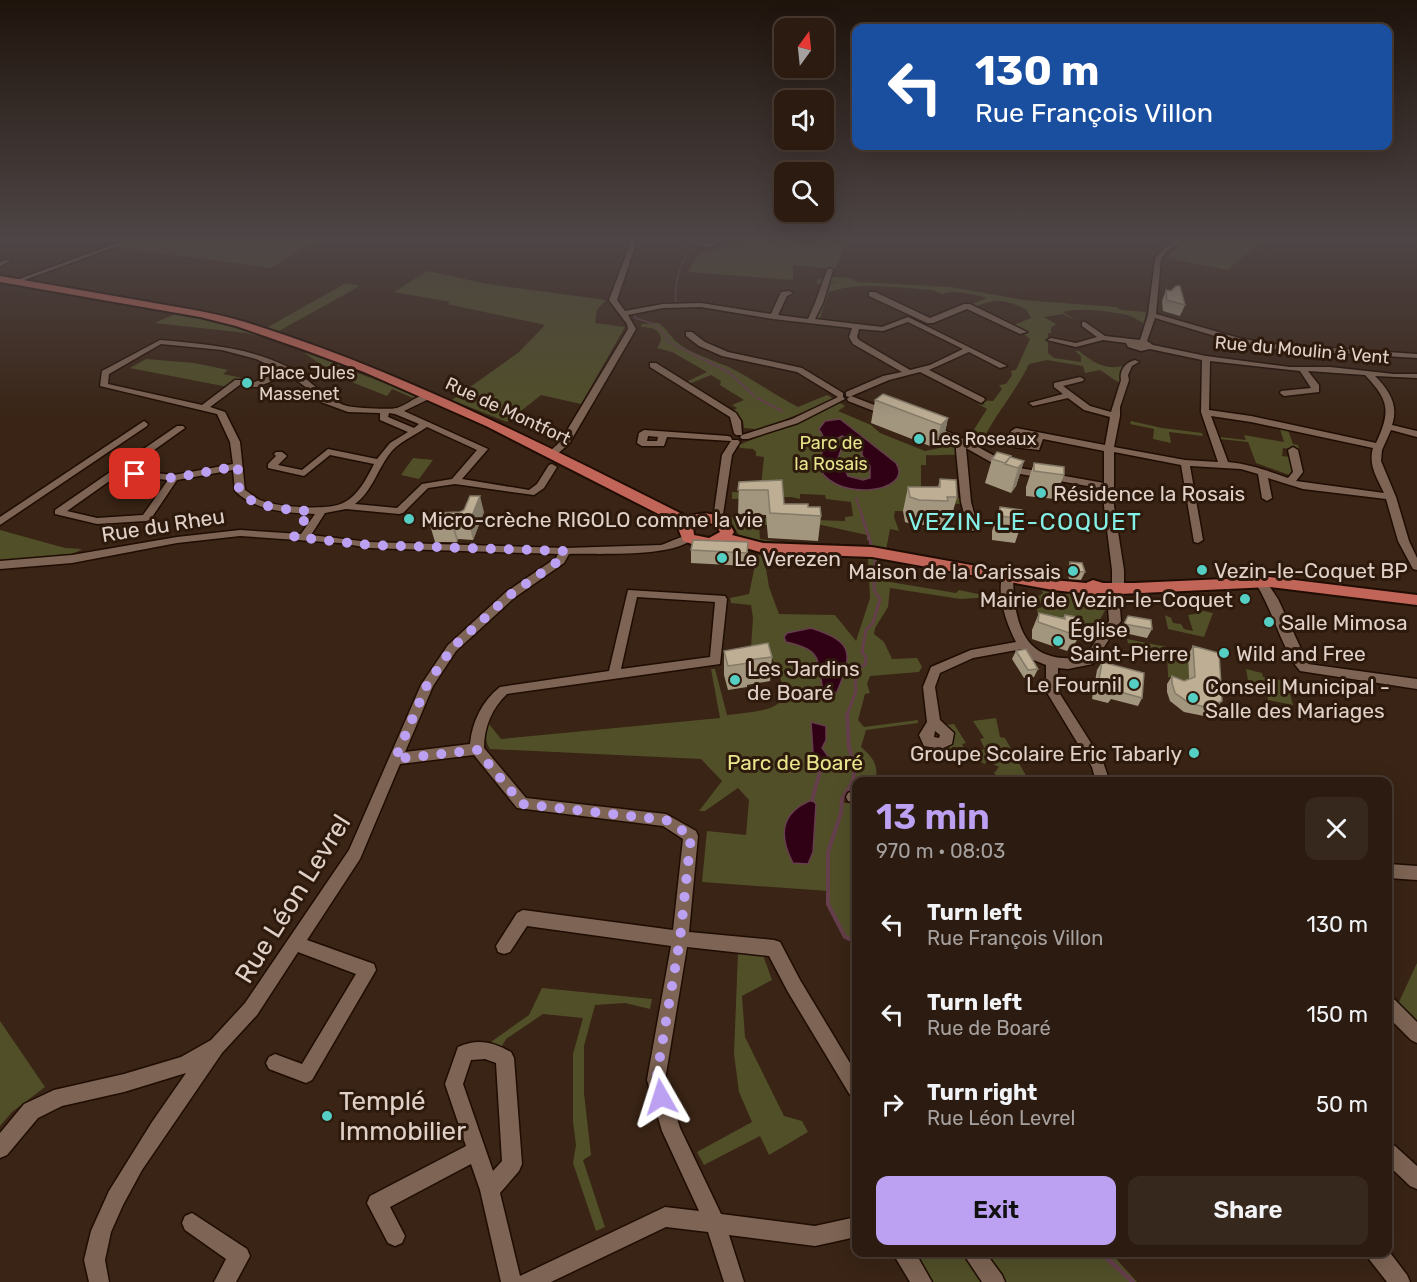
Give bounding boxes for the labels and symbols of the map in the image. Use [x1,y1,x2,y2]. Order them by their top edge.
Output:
north arrow [774,18,834,78]
street label: Rue du Moulin à Vent [1214,331,1390,369]
place label: Place Jules Massenet [259,362,355,405]
street label: Rue de Montfort [442,372,574,450]
marker: Place Jules Massenet [240,376,254,390]
place label: Les Roseaux [931,428,1037,450]
park label: Parc de la Rosais [794,432,868,475]
marker: Les Roseaux [912,432,926,446]
pin [109,448,160,499]
place label: Résidence la Rosais [1053,481,1245,506]
marker: Résidence la Rosais [1034,486,1048,500]
street label: Rue du Rheu [100,503,226,547]
place label: Micro-crèche RIGOLO comme la vie [421,507,763,532]
district label: VEZIN-LE-COQUET [908,508,1142,536]
marker: Micro-crèche RIGOLO comme la vie [402,512,416,526]
place label: Le Verezen [734,546,841,571]
marker: Le Verezen [715,551,729,565]
place label: Vezin-le-Coquet BP [1214,558,1408,583]
place label: Maison de la Carissais [848,559,1061,584]
marker: Vezin-le-Coquet BP [1195,563,1209,577]
marker: Maison de la Carissais [1066,564,1080,578]
place label: Mairie de Vezin-le-Coquet [980,587,1233,612]
marker: Mairie de Vezin-le-Coquet [1238,592,1252,606]
place label: Salle Mimosa [1281,610,1408,635]
marker: Salle Mimosa [1262,615,1276,629]
place label: Église Saint-Pierre [1070,617,1188,666]
marker: Église Saint-Pierre [1051,634,1065,648]
place label: Wild and Free [1236,641,1366,666]
marker: Wild and Free [1217,646,1231,660]
place label: Les Jardins de Boaré [747,656,860,705]
place label: Le Fournil [1026,672,1122,697]
marker: Les Jardins de Boaré [728,673,742,687]
place label: Conseil Municipal - Salle des Mariages [1205,674,1390,723]
marker: Le Fournil [1127,677,1141,691]
marker: Conseil Municipal - Salle des Mariages [1186,691,1200,705]
place label: Groupe Scolaire Eric Tabarly [910,741,1182,766]
marker: Groupe Scolaire Eric Tabarly [1187,746,1201,760]
park label: Parc de Boaré [727,750,863,775]
street label: Rue Léon Levrel [229,809,357,989]
position arrow [629,1065,693,1129]
place label: Templé Immobilier [339,1086,466,1147]
marker: Templé Immobilier [320,1109,334,1123]

